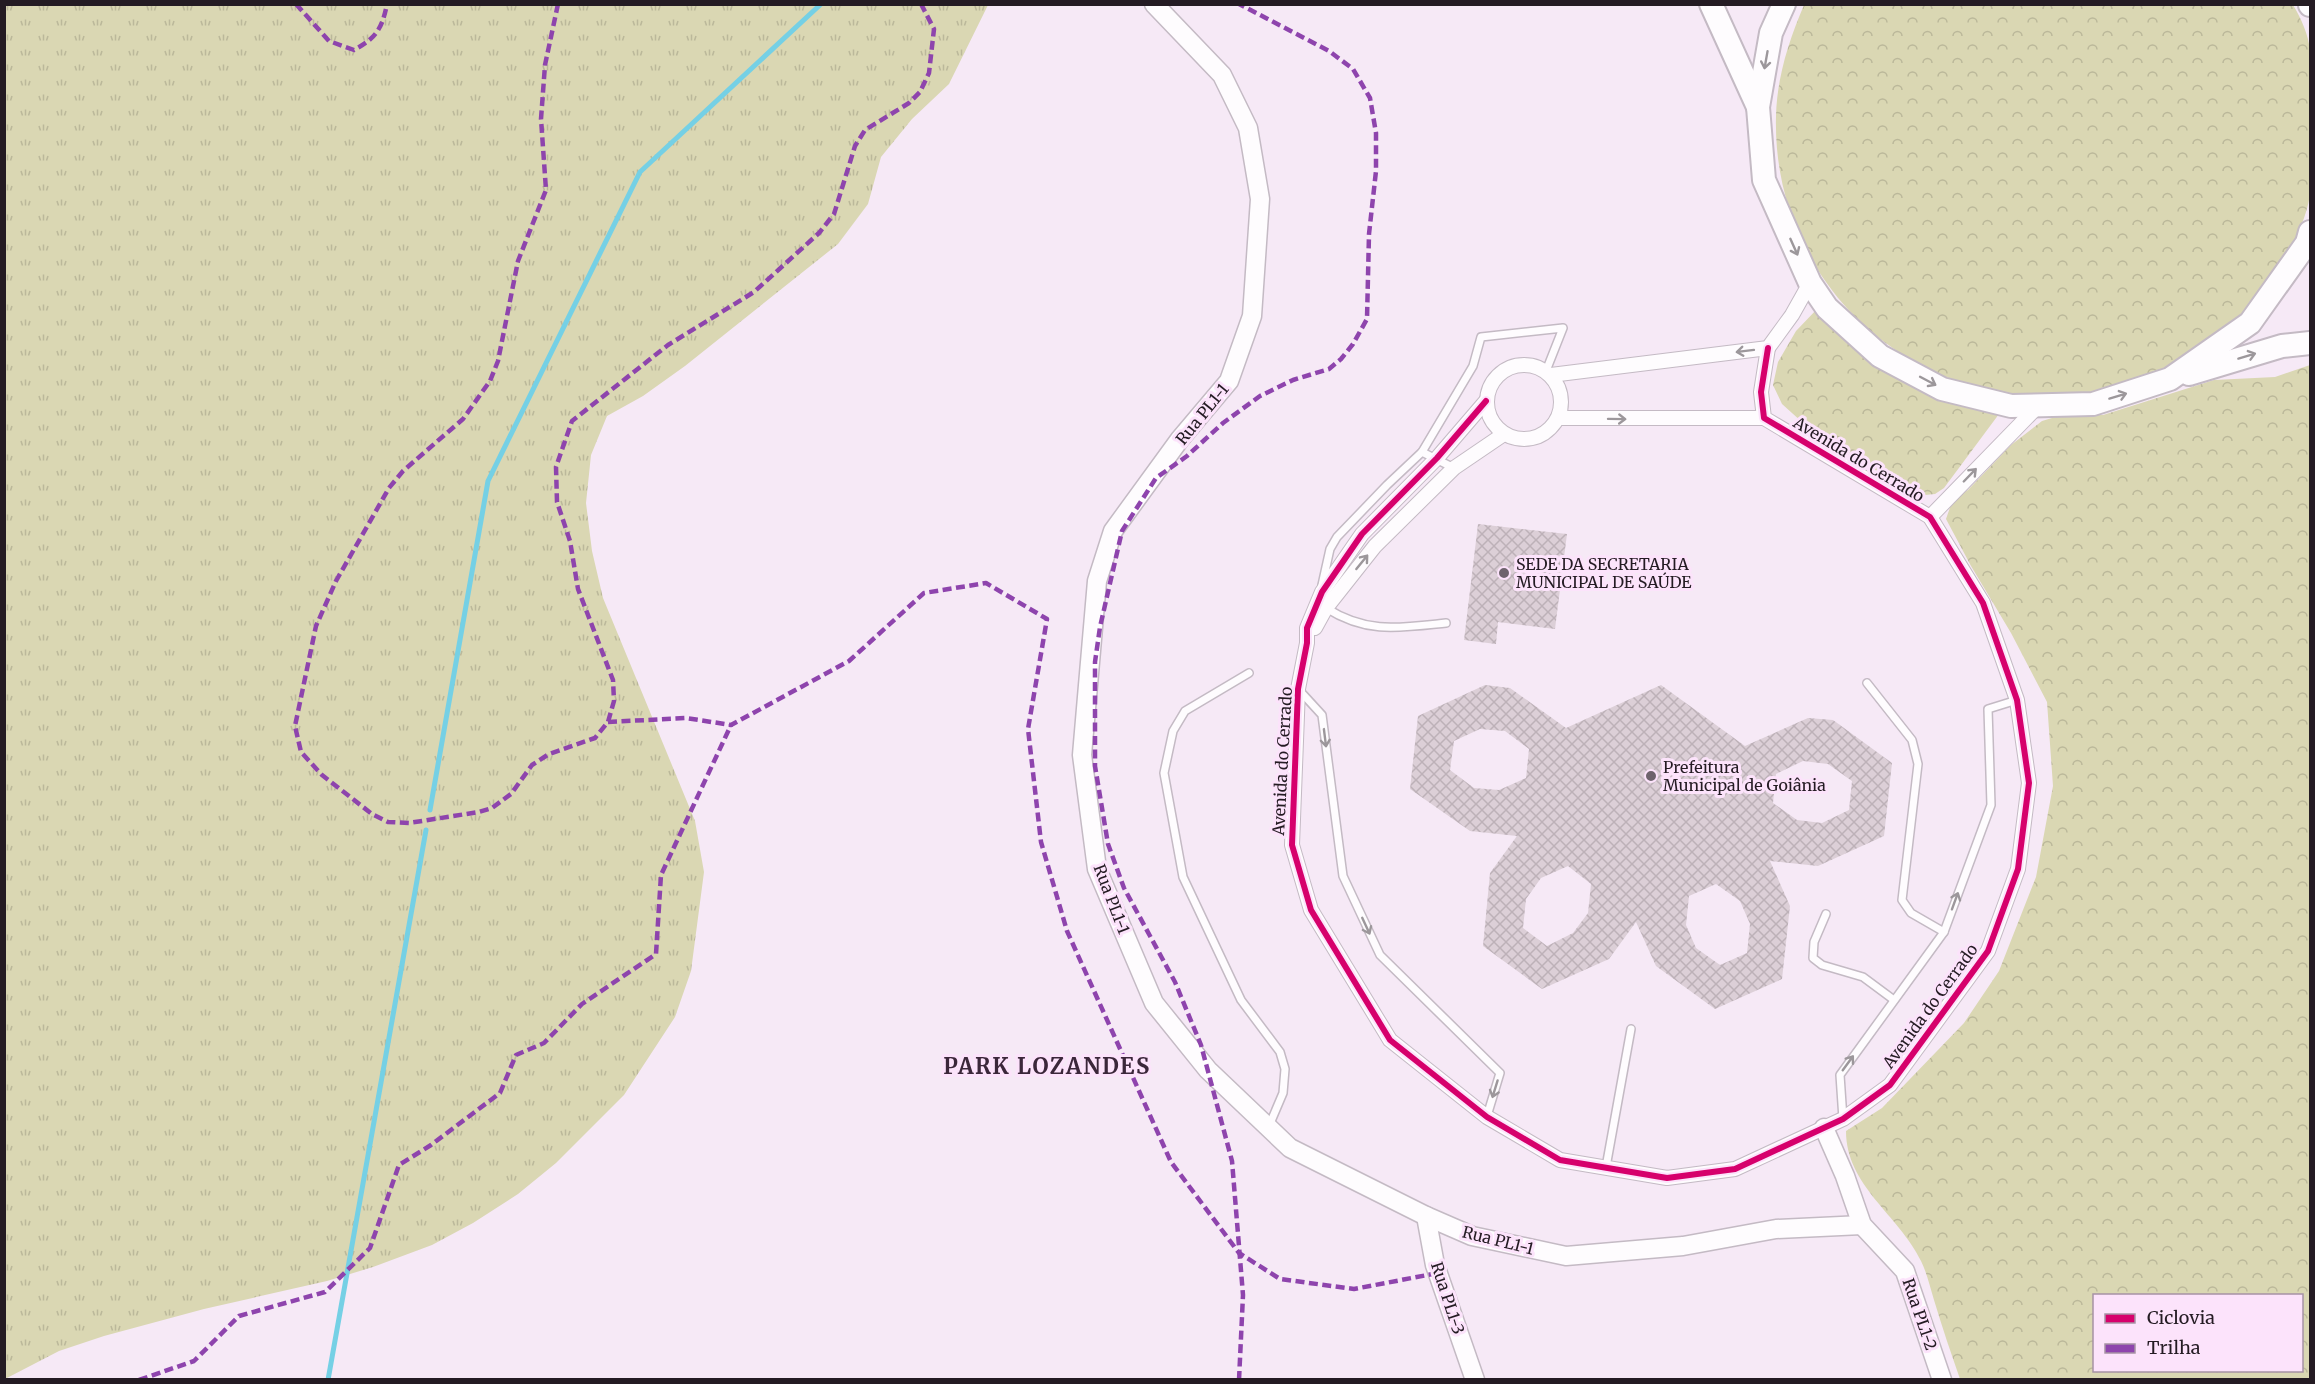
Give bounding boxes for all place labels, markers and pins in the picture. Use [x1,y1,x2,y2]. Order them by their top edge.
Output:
place label: SEDE DA SECRETARIA MUNICIPAL DE SAÚDE [1516,554,1692,592]
marker: SEDE DA SECRETARIA MUNICIPAL DE SAÚDE [1497,566,1511,580]
place label: Prefeitura Municipal de Goiânia [1663,757,1826,795]
marker: Prefeitura Municipal de Goiânia [1644,769,1658,783]

